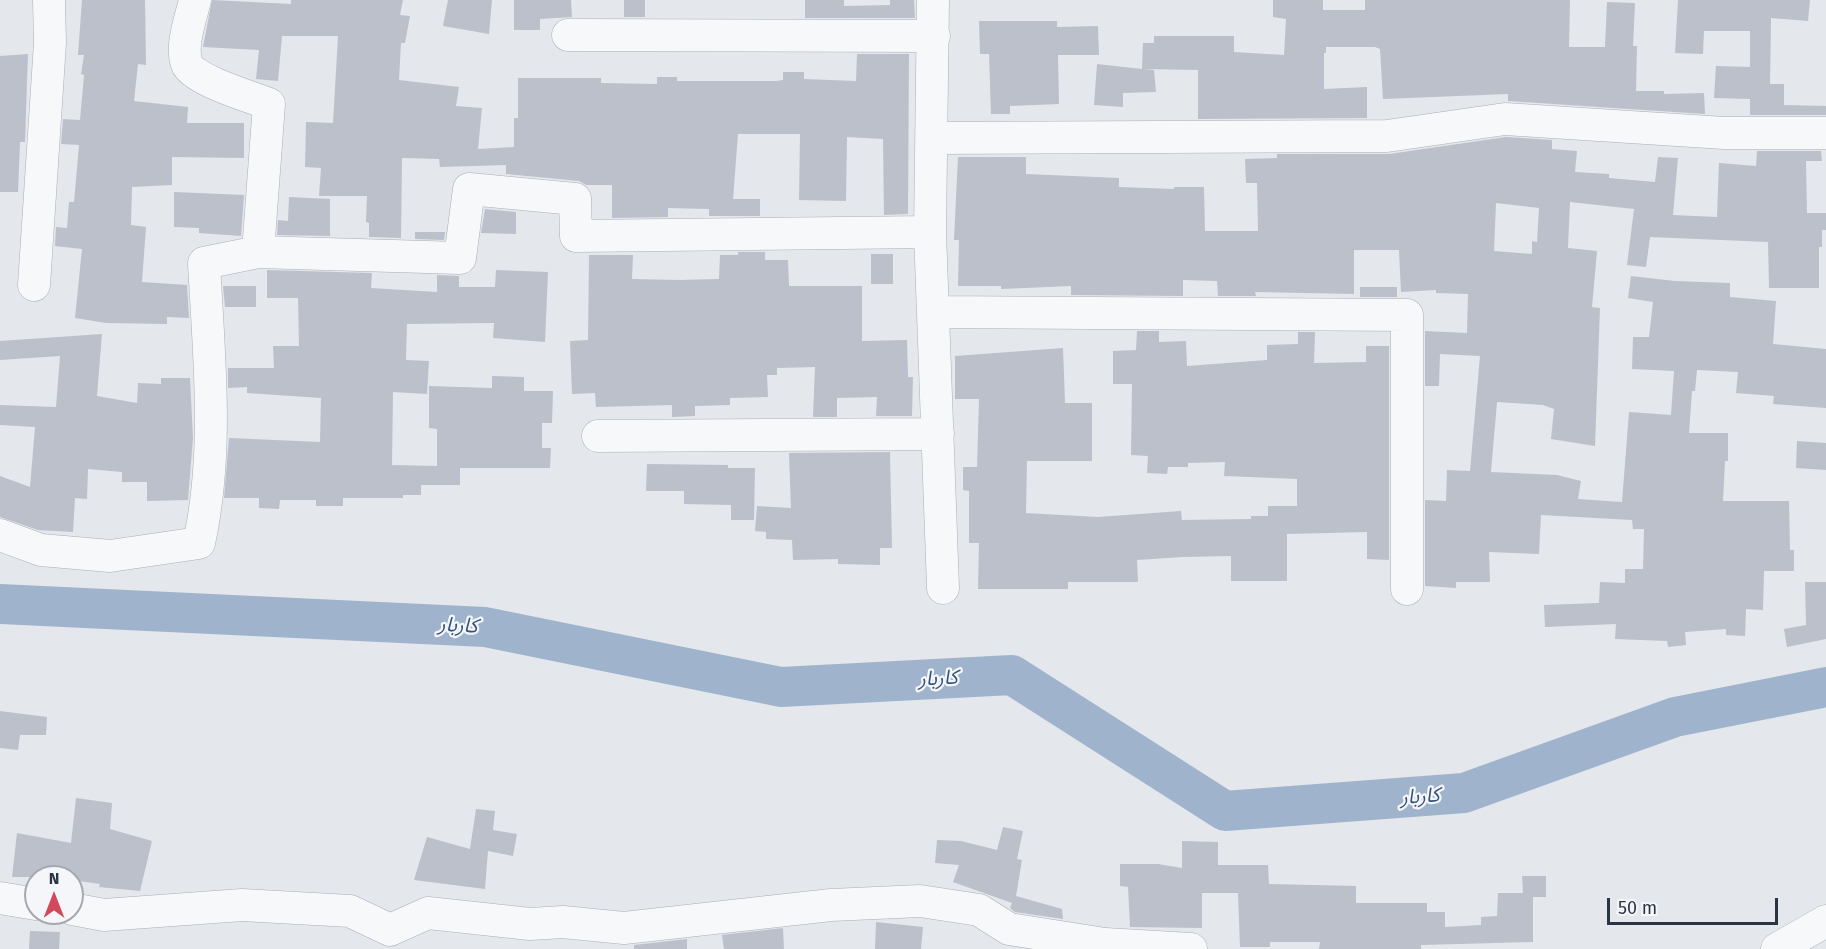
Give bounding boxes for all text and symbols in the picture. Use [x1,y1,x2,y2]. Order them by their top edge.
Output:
water label: کاربار [438,613,478,639]
water label: کاربار [918,666,958,692]
water label: کاربار [1400,784,1440,810]
north arrow [24,865,84,925]
text: N [49,869,59,888]
scale bar [1610,886,1781,924]
text: 50 m [1618,897,1657,919]

